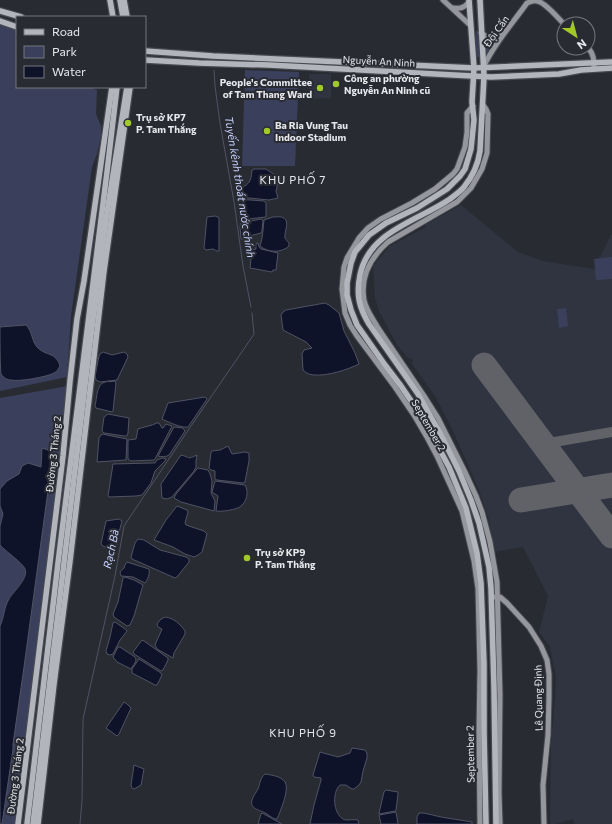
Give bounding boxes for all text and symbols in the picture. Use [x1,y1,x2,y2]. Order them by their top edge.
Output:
street label: Đội Cấn [480,13,511,50]
legend [16,16,146,88]
north arrow [556,16,596,56]
text: Road [52,24,80,38]
text: N [575,37,589,52]
text: Park [52,44,78,58]
street label: Nguyễn An Ninh [342,53,416,69]
text: Water [52,64,86,78]
place label: Công an phường Nguyễn An Ninh cũ [344,72,430,96]
place label: People's Committee of Tam Thang Ward [220,76,312,100]
marker: Công an phường Nguyễn An Ninh cũ [331,79,341,89]
marker: People's Committee of Tam Thang Ward [315,83,325,93]
place label: Trụ sở KP7 P. Tam Thắng [136,111,197,135]
water label: Tuyến kênh thoát nước chính [223,115,258,258]
marker: Trụ sở KP7 P. Tam Thắng [123,118,133,128]
place label: Ba Ria Vung Tau Indoor Stadium [275,119,348,143]
marker: Ba Ria Vung Tau Indoor Stadium [262,126,272,136]
district label: KHU PHỐ 7 [260,171,326,186]
street label: September 2 [409,397,449,453]
street label: Đường 3 Tháng 2 [43,415,63,494]
water label: Rạch Bà [100,528,121,570]
place label: Trụ sở KP9 P. Tam Thắng [255,546,316,570]
marker: Trụ sở KP9 P. Tam Thắng [242,553,252,563]
street label: Lê Quang Định [531,665,545,731]
district label: KHU PHỐ 9 [269,724,337,739]
street label: September 2 [463,725,477,783]
street label: Đường 3 Tháng 2 [4,737,26,816]

